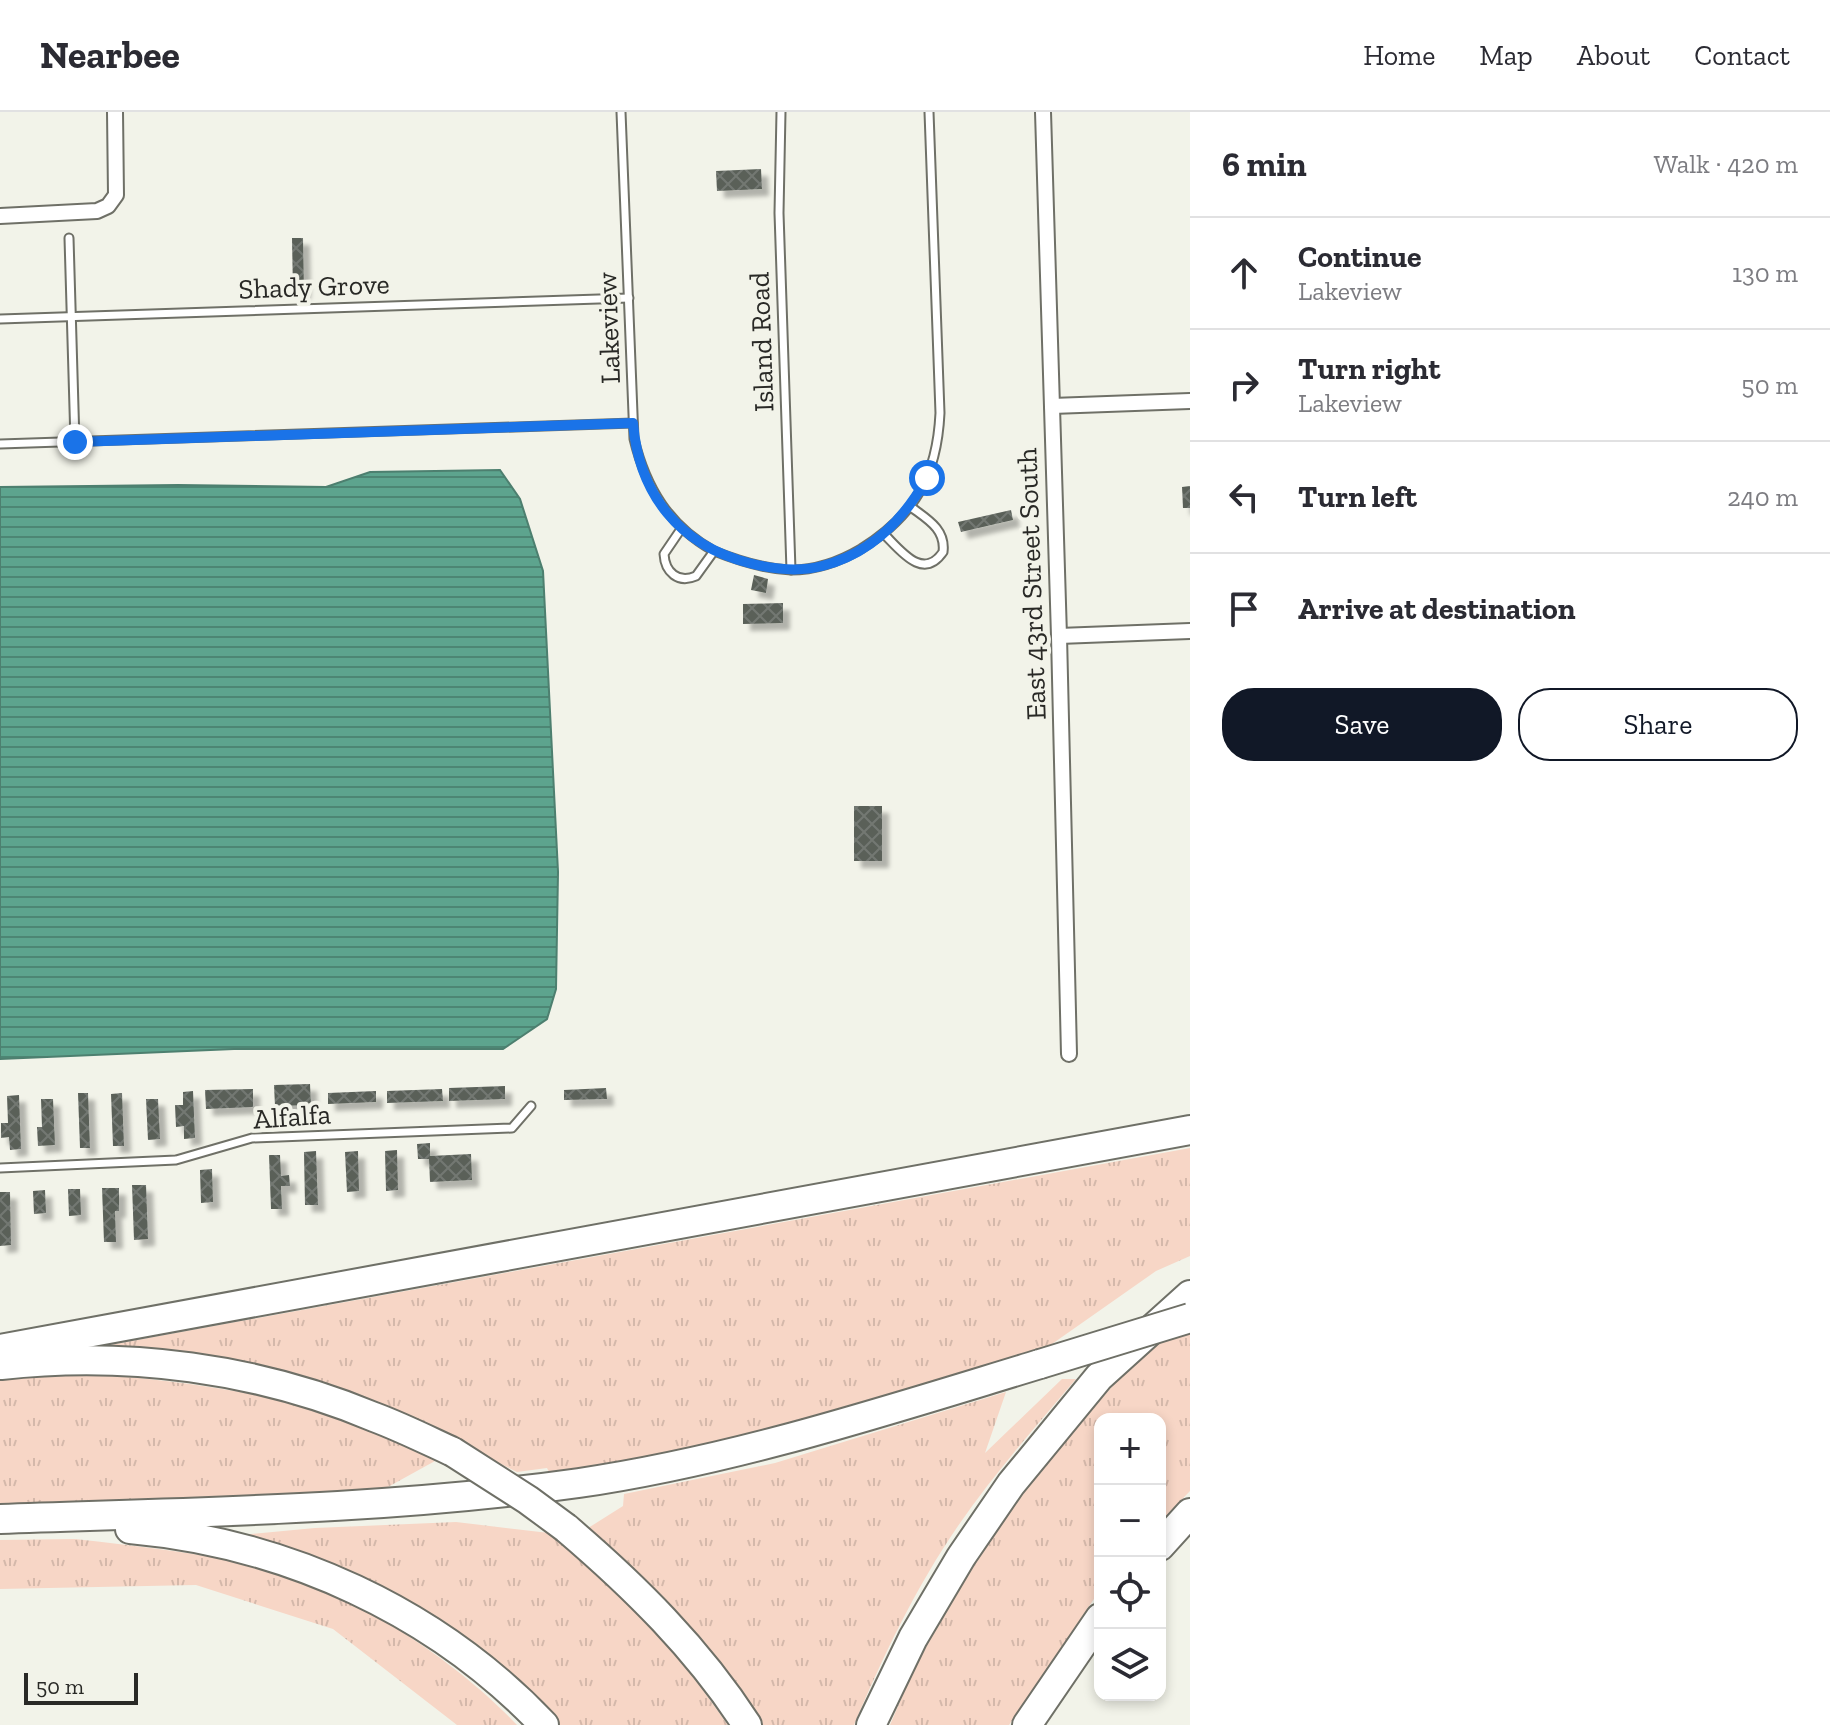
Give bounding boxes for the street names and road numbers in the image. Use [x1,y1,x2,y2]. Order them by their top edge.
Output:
street label: Shady Grove [238,267,390,306]
street label: Lakeview [590,271,627,385]
street label: Island Road [743,271,780,413]
street label: East 43rd Street South [1010,447,1053,721]
street label: Alfalfa [252,1097,333,1136]

